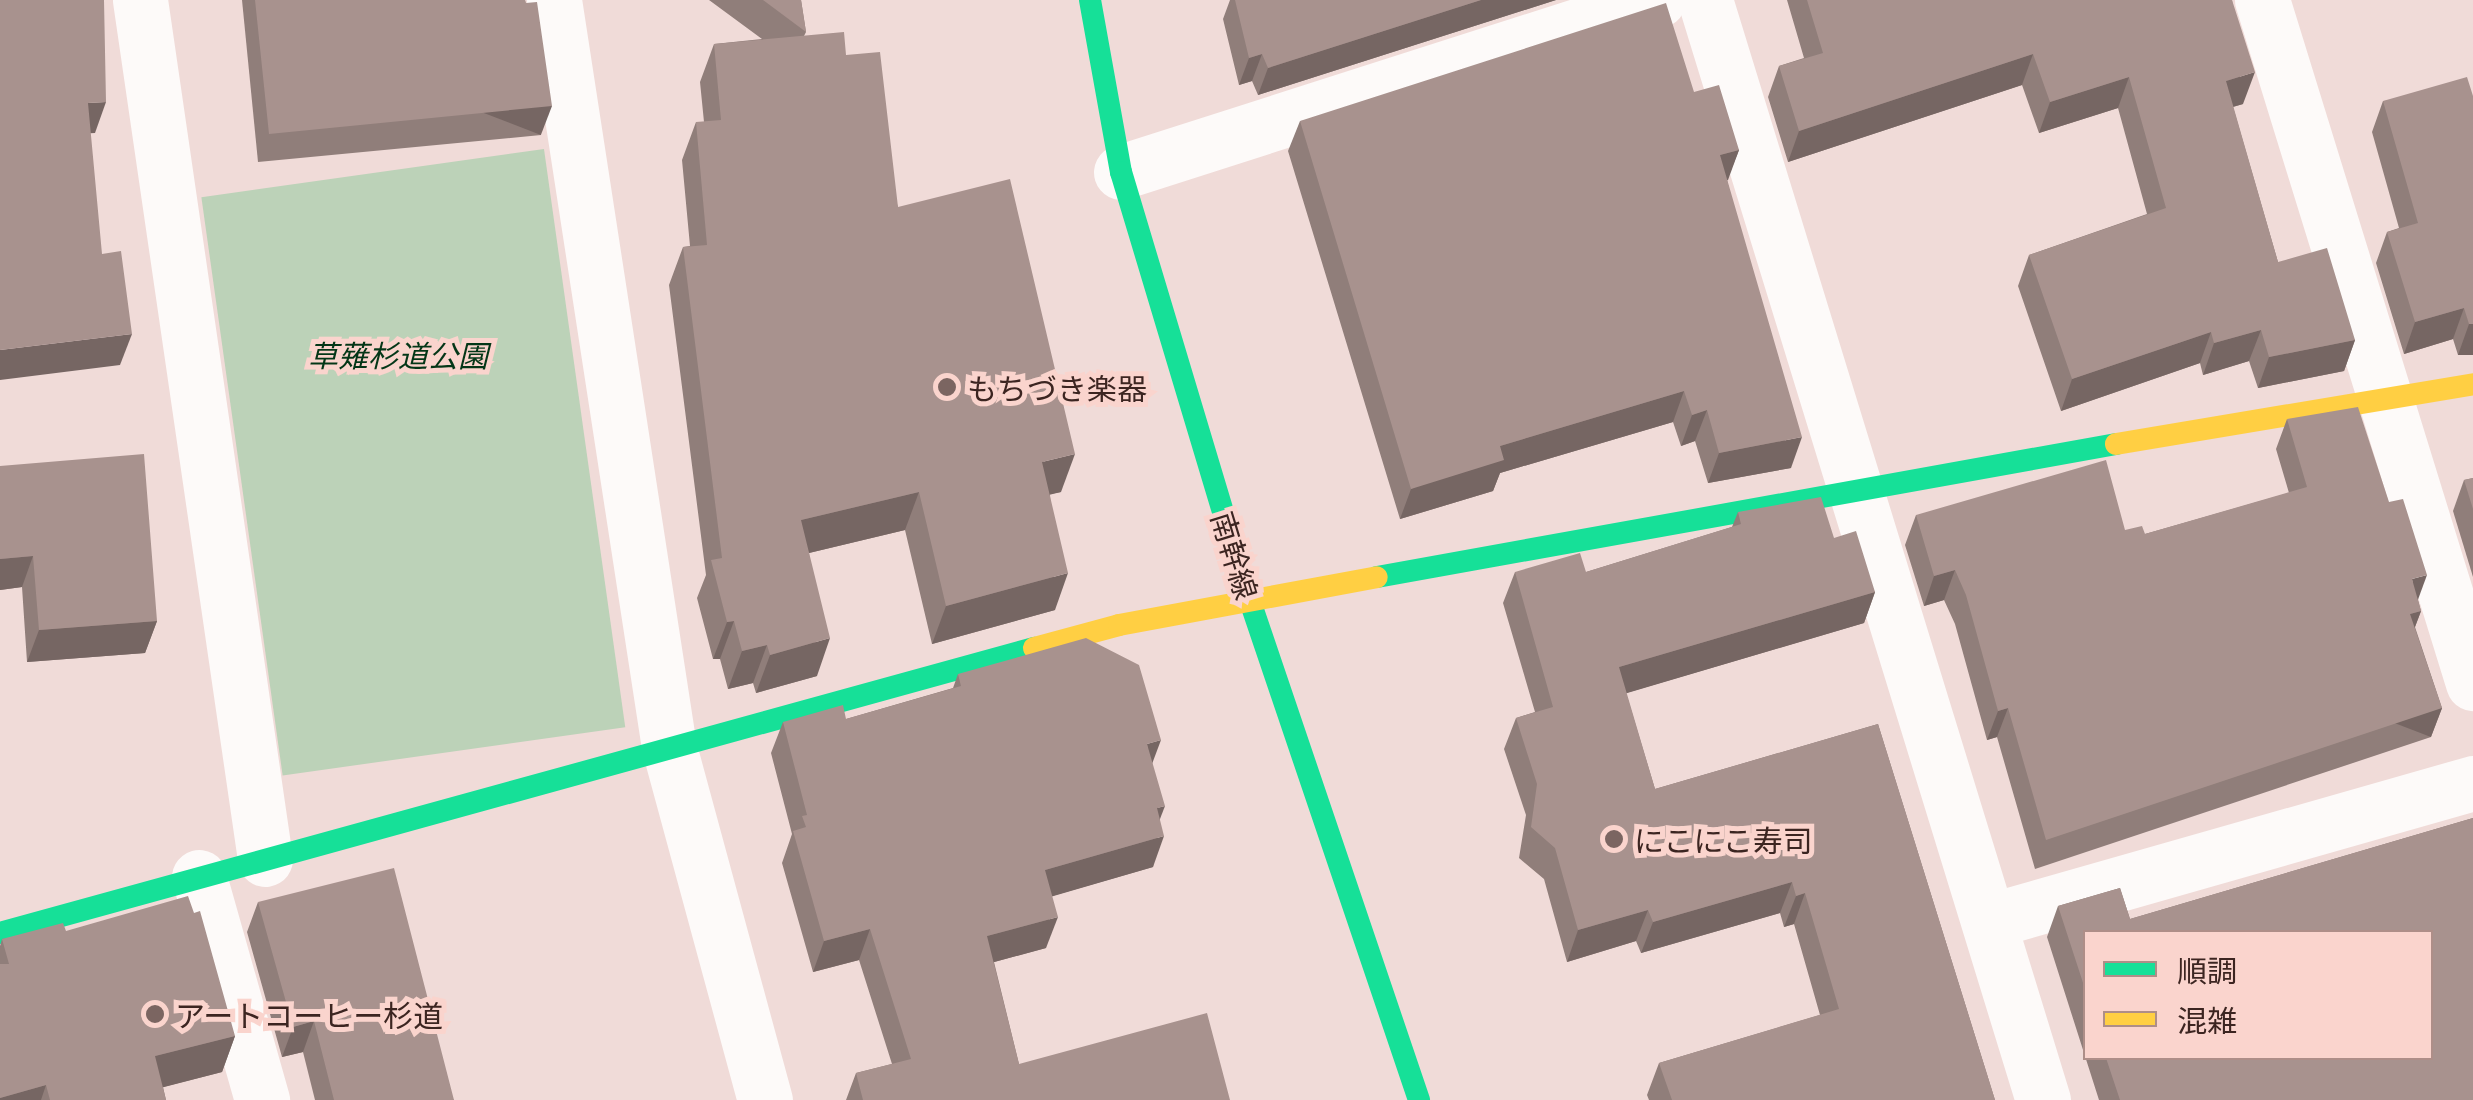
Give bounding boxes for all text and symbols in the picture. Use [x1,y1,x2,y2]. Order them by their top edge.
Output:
park label: 草薙杉道公園 [308,336,488,372]
place label: もちづき楽器 [967,369,1147,405]
marker: もちづき楽器 [936,376,958,398]
street label: 南幹線 [1206,507,1266,603]
place label: にこにこ寿司 [1634,821,1814,857]
marker: にこにこ寿司 [1603,828,1625,850]
legend [2083,930,2433,1060]
text: 順調 [2177,947,2237,991]
place label: アートコーヒー杉道 [175,996,443,1032]
text: 混雑 [2177,997,2237,1041]
marker: アートコーヒー杉道 [144,1003,166,1025]

